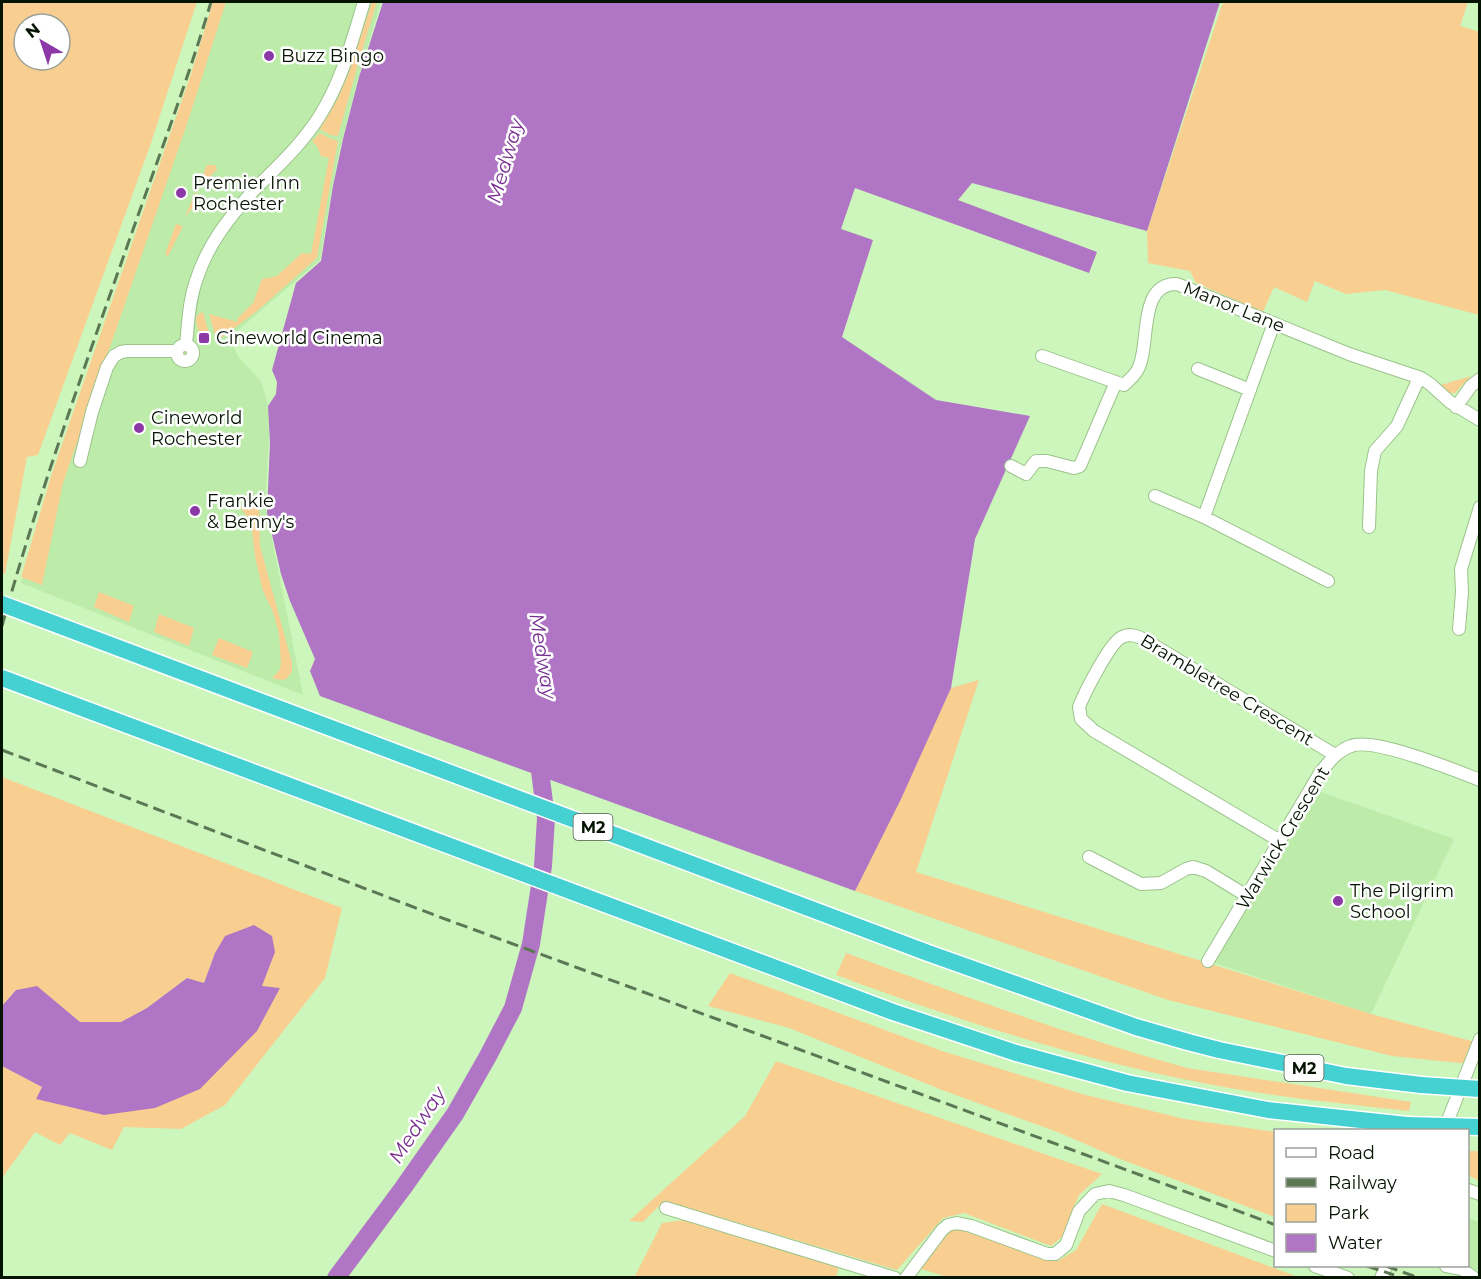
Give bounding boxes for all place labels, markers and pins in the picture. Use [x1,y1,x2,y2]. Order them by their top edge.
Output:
place label: Buzz Bingo [281,45,384,67]
marker: Buzz Bingo [262,49,276,63]
place label: Premier Inn Rochester [193,172,300,215]
marker: Premier Inn Rochester [174,186,188,200]
place label: Cineworld Cinema [216,327,383,349]
marker: Cineworld Cinema [197,331,211,345]
place label: Cineworld Rochester [151,407,242,450]
marker: Cineworld Rochester [132,421,146,435]
place label: Frankie & Benny's [207,490,295,533]
marker: Frankie & Benny's [188,504,202,518]
place label: The Pilgrim School [1350,880,1454,923]
marker: The Pilgrim School [1331,894,1345,908]

